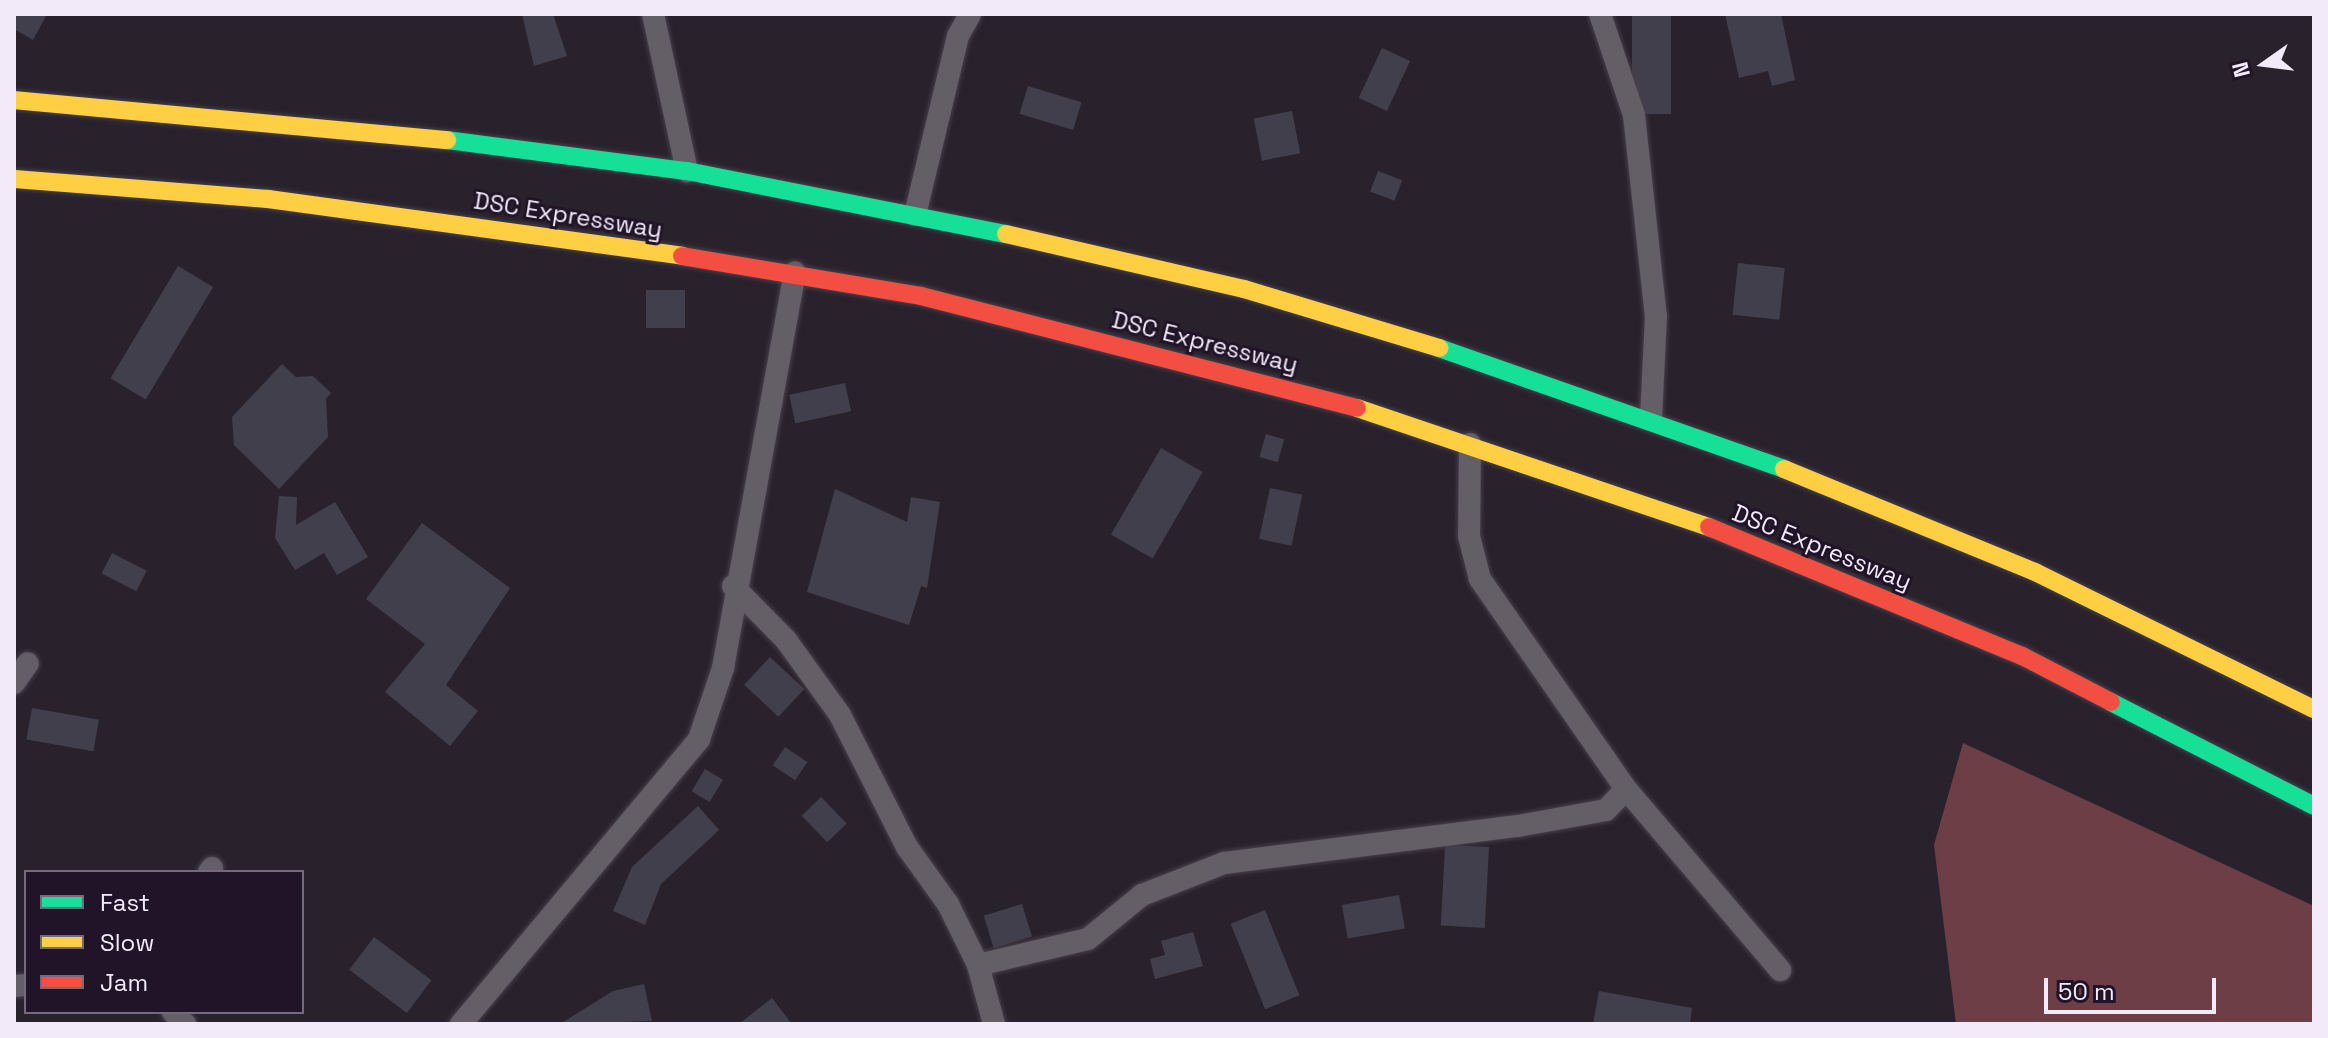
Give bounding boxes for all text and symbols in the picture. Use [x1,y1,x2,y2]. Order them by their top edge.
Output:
north arrow [2224,24,2304,104]
text: N [2225,59,2256,80]
street label: DSC Expressway [472,186,664,244]
street label: DSC Expressway [1109,305,1301,379]
street label: DSC Expressway [1728,498,1916,596]
legend [24,870,304,1014]
text: Fast [100,887,150,918]
text: Slow [100,927,154,958]
scale bar [2048,962,2220,1012]
text: Jam [100,967,148,998]
text: 50 m [2058,976,2115,1007]

